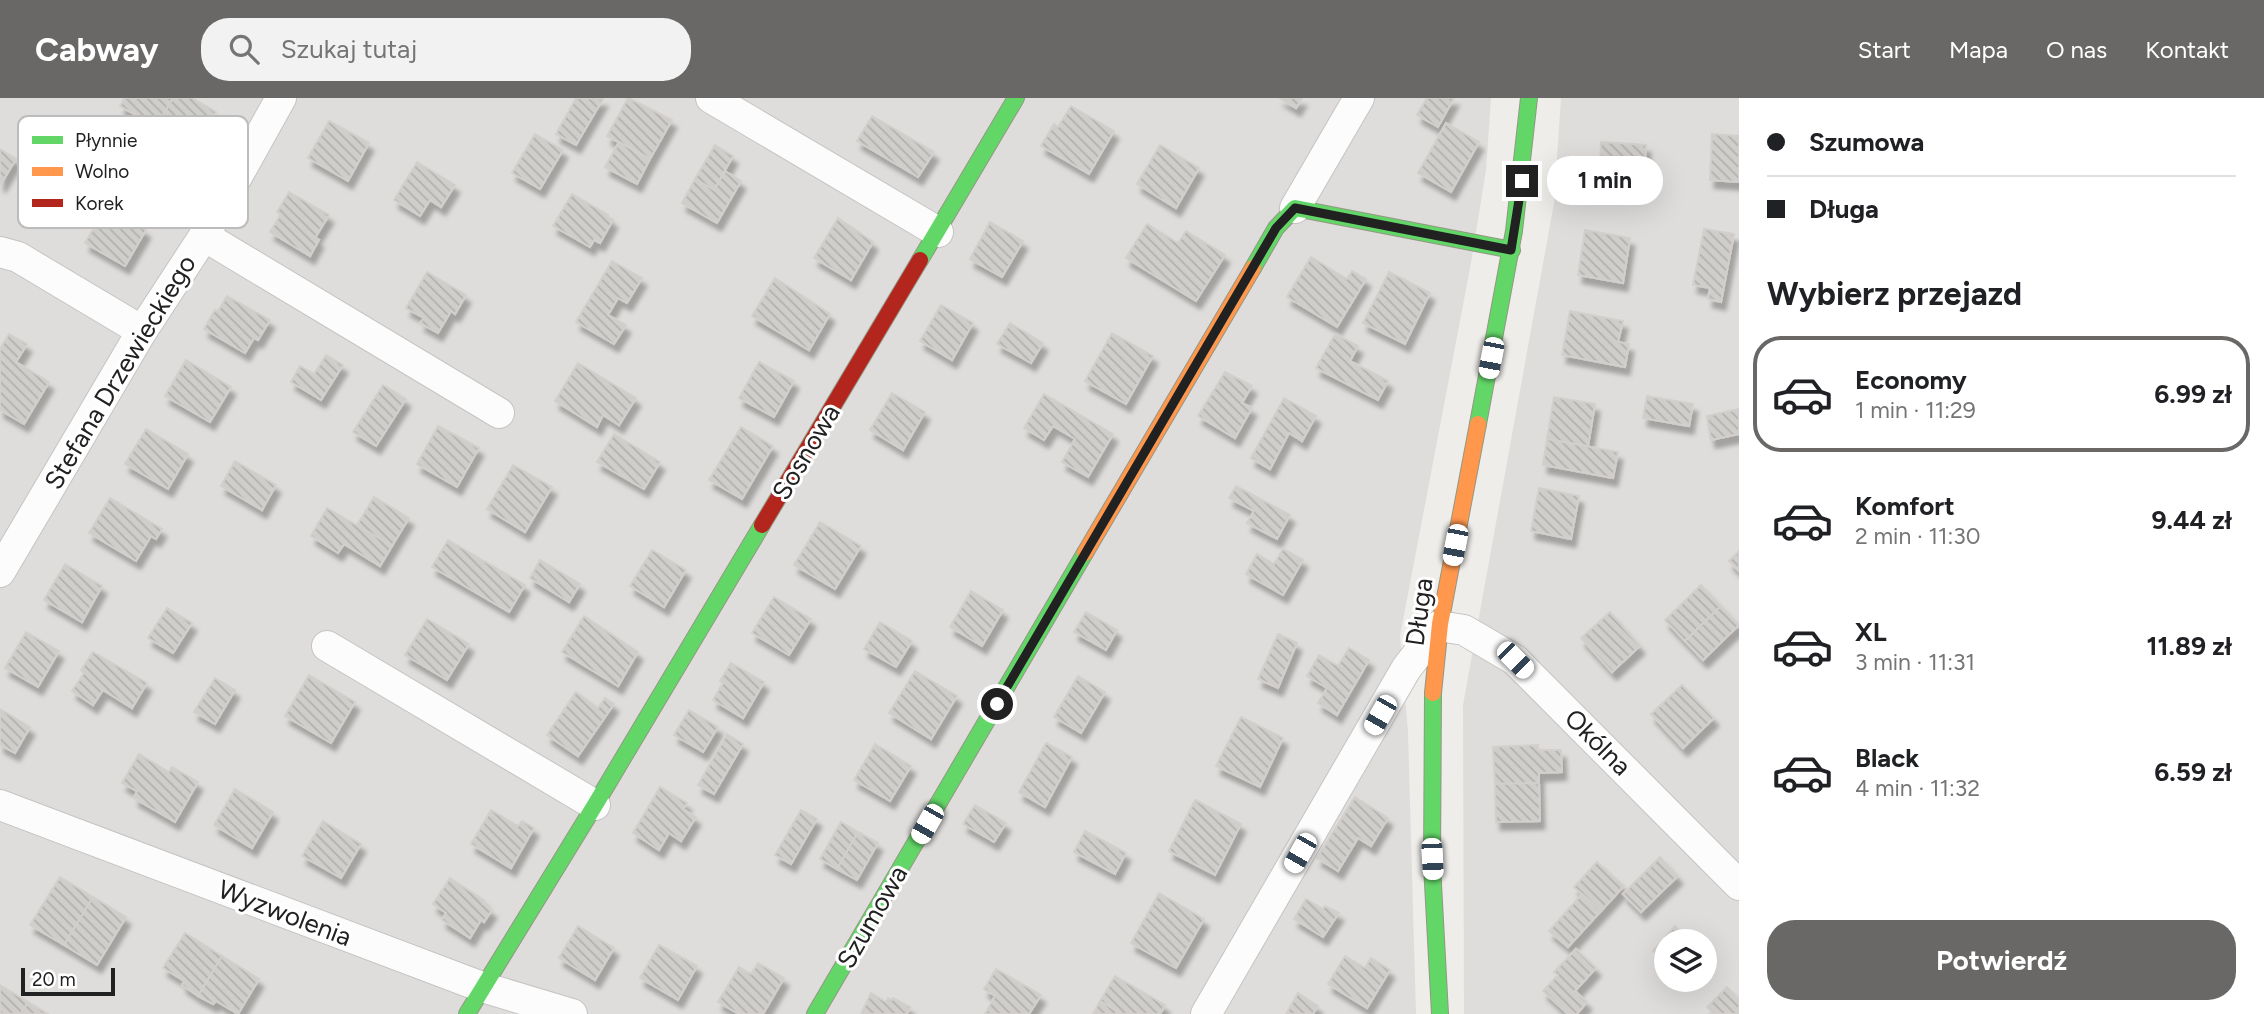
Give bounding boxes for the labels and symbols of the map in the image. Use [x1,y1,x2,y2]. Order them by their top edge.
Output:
legend [18,116,248,228]
text: Płynnie [75,129,137,152]
callout: 1 min [1546,156,1662,206]
text: Wolno [75,160,129,183]
route end [1506,165,1538,197]
text: Korek [75,192,124,215]
street label: Stefana Drzewieckiego [37,249,203,495]
car [1477,335,1506,381]
street label: Sosnowa [765,398,847,506]
car [1441,522,1470,568]
street label: Długa [1398,576,1440,648]
car [1493,638,1538,682]
route start [981,688,1013,720]
car [1361,692,1400,738]
street label: Okólna [1558,702,1638,782]
car [908,801,947,847]
car [1281,830,1320,876]
car [1421,837,1444,881]
street label: Szumowa [830,860,914,974]
street label: Wyzwolenia [214,873,356,953]
scale bar [21,965,116,997]

